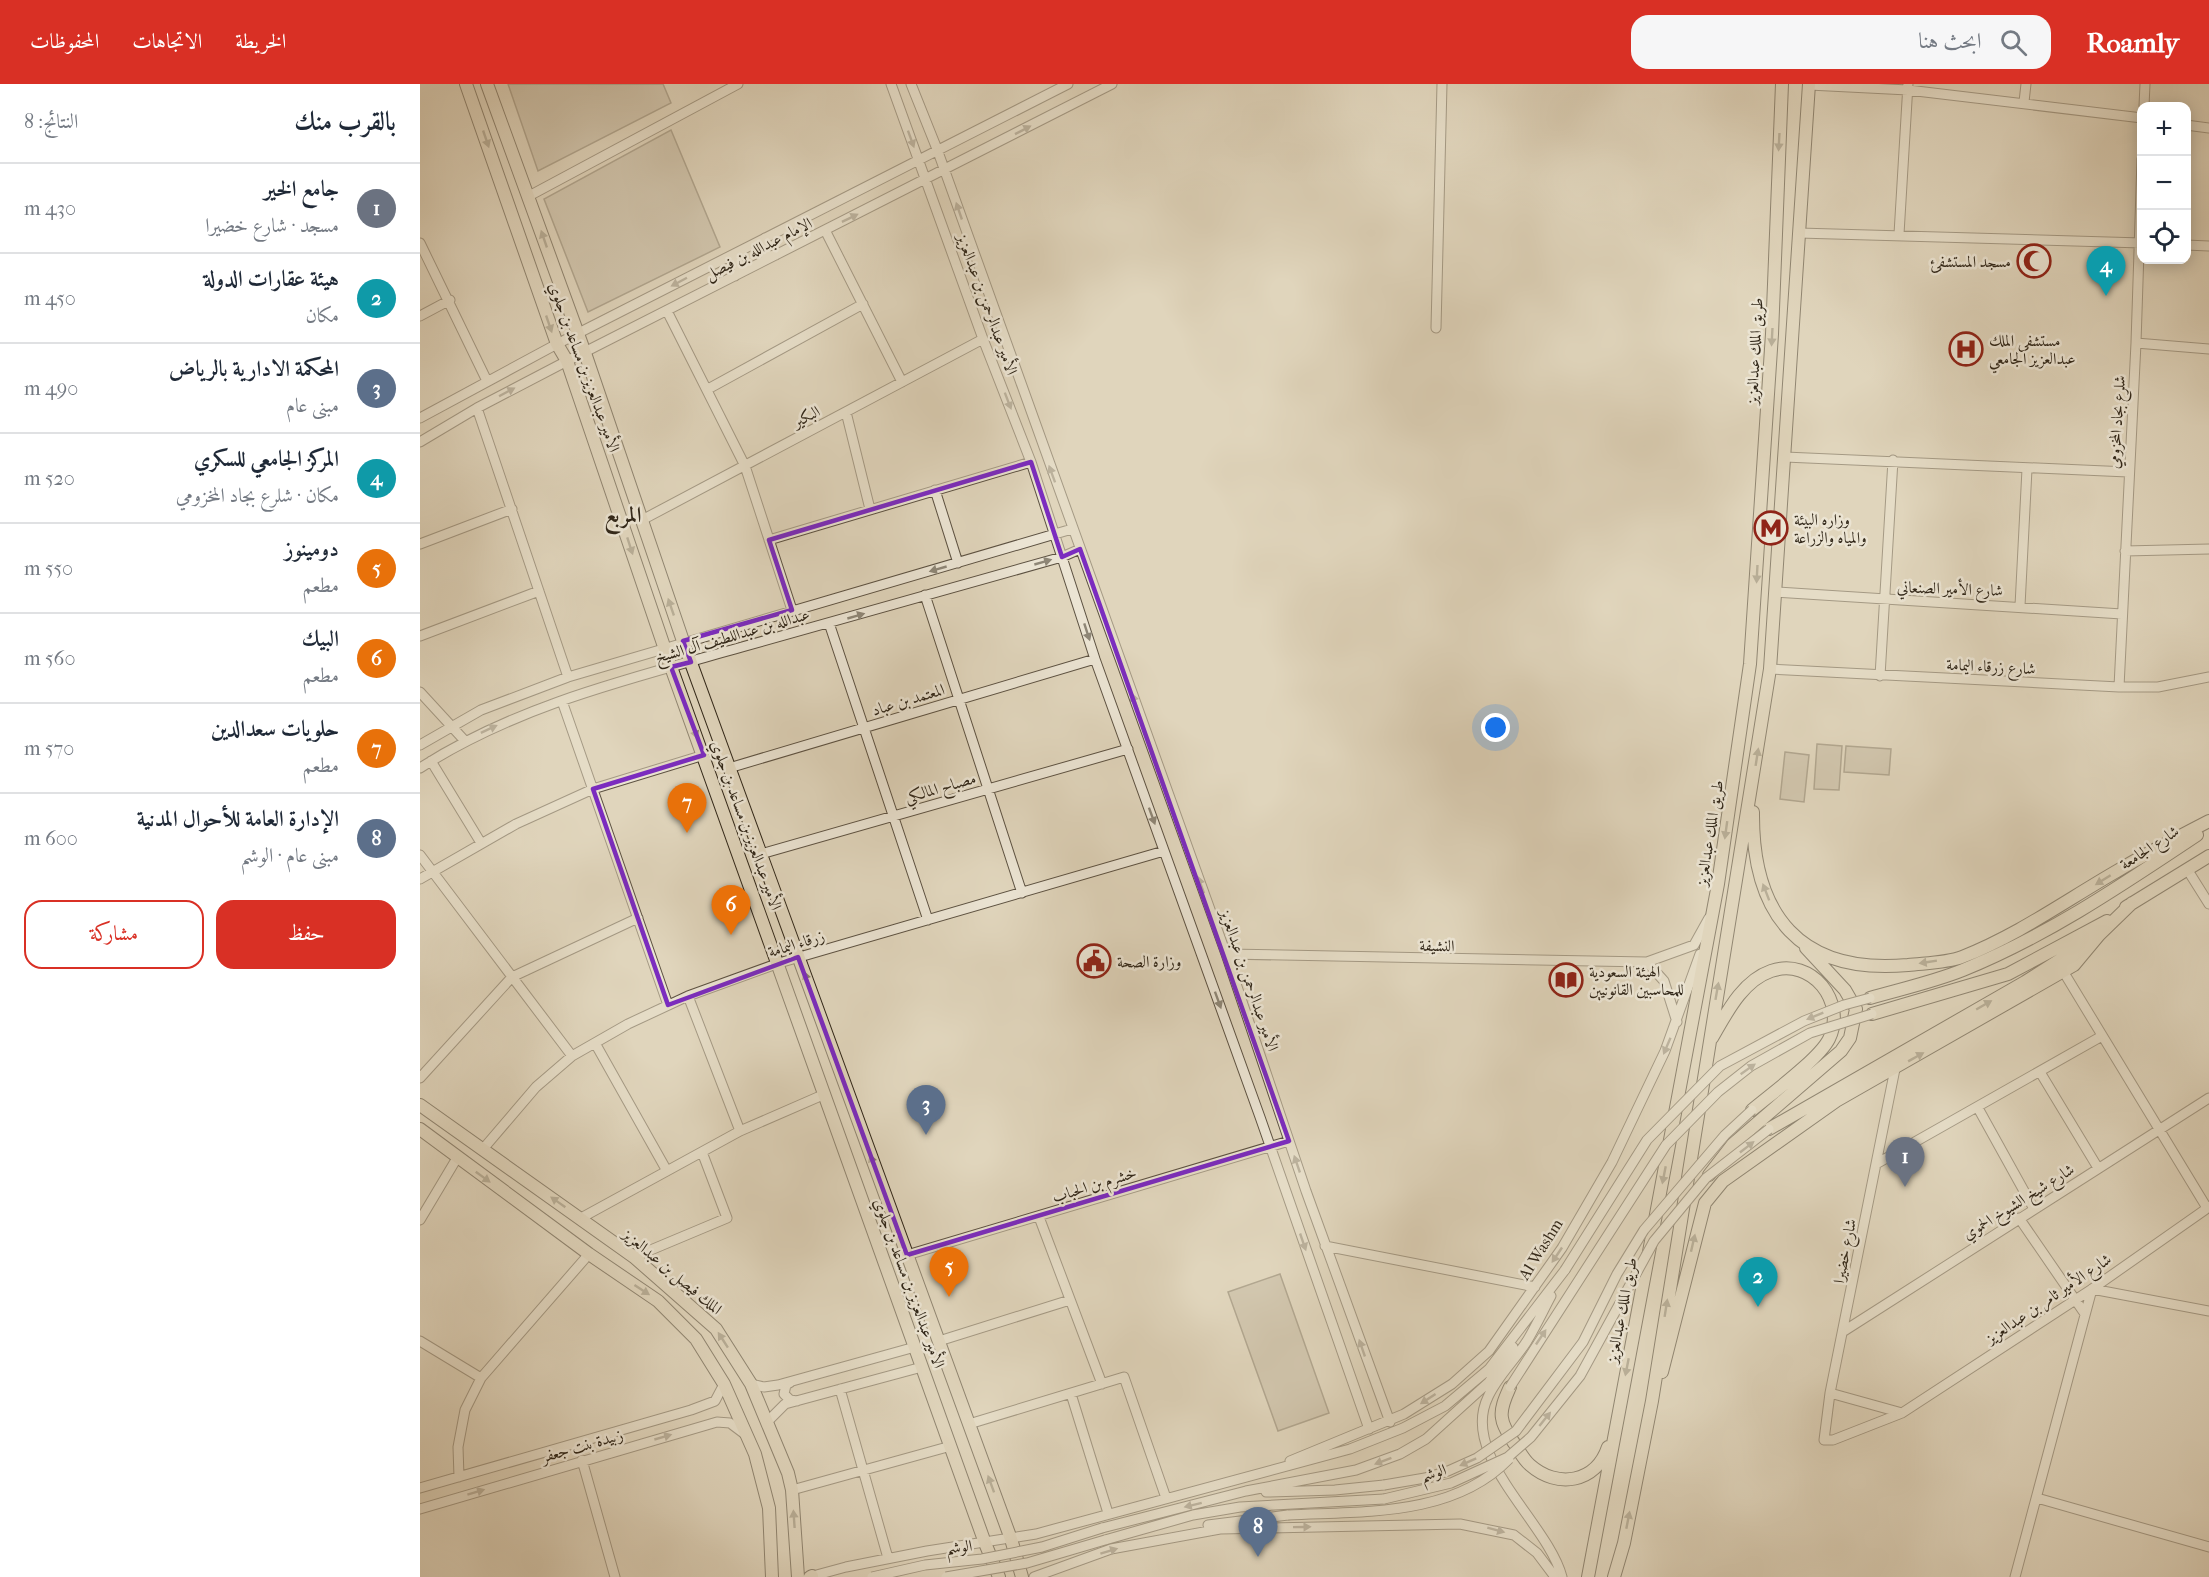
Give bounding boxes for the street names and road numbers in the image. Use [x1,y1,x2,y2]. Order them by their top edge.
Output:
street label: الإمام عبدالله بن فيصل [701,213,817,288]
street label: الأمير عبدالرحمن بن عبدالعزيز [951,228,1024,378]
street label: الأمير عبدالعزيز بن مساعد بن جلوي [542,279,626,456]
street label: طريق الملك عبدالعزيز [1742,297,1768,407]
street label: شلرع بجاد المخزومي [2104,375,2133,470]
street label: البكير [787,401,823,432]
street label: شارع الأمير الصنعاني [1896,575,2004,604]
street label: عبدالله بن عبداللطيف آل الشيخ [653,604,813,671]
street label: شارع زرقاء اليمامة [1946,655,2036,682]
street label: المعتمد بن عباد [869,679,947,720]
street label: الأمير عبدالعزيز بن مساعد بن جلوي [704,737,788,914]
street label: مصباح المالكي [902,768,980,812]
street label: طريق الملك عبدالعزيز [1691,779,1728,890]
street label: شارع الجامعة [2116,821,2185,877]
street label: الأمير عبدالرحمن بن عبدالعزيز [1214,904,1285,1054]
street label: زرقاء اليمامة [766,926,827,962]
street label: النشيفة [1419,936,1455,955]
street label: شارع شيخ الشيوخ الحموي [1959,1159,2080,1248]
street label: خشرم بن الحباب [1050,1163,1140,1211]
street label: الأمير عبدالعزيز بن مساعد بن جلوي [867,1195,951,1372]
street label: Al Washm [1514,1215,1567,1284]
street label: شارع خضيرا [1829,1217,1864,1286]
street label: الملك فيصل بن عبدالعزيز [616,1223,726,1320]
street label: شارع الأمير ثامر بن عبدالعزيز [1979,1248,2117,1352]
street label: طريق الملك عبدالعزيز [1602,1256,1642,1367]
street label: زبيدة بنت جعفر [537,1425,626,1468]
street label: الوشم [1418,1460,1451,1492]
street label: الوشم [945,1536,974,1564]

